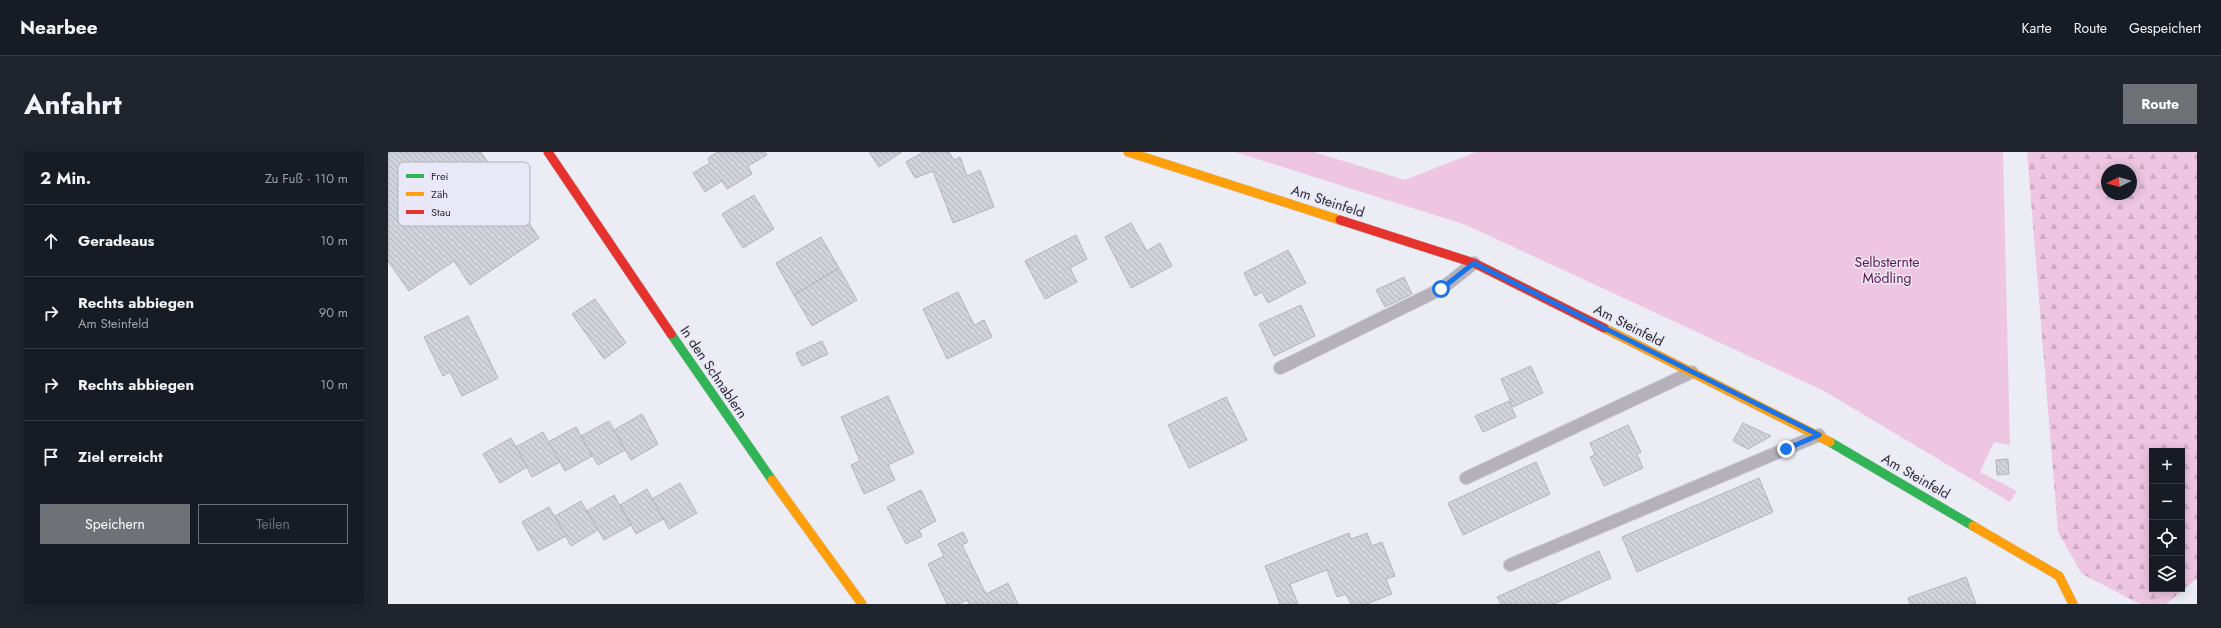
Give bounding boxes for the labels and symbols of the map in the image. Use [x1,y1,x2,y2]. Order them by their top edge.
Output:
legend [398,162,530,226]
north arrow [2101,164,2137,200]
text: Frei [431,168,449,184]
street label: Am Steinfeld [1289,180,1367,222]
text: Zäh [431,186,448,202]
text: Stau [431,204,451,220]
park label: Selbsternte Mödling [1854,252,1920,288]
route start [1432,280,1450,298]
street label: Am Steinfeld [1591,299,1667,351]
street label: In den Schnablern [675,322,753,422]
route end [1777,440,1795,458]
street label: Am Steinfeld [1878,448,1954,504]

